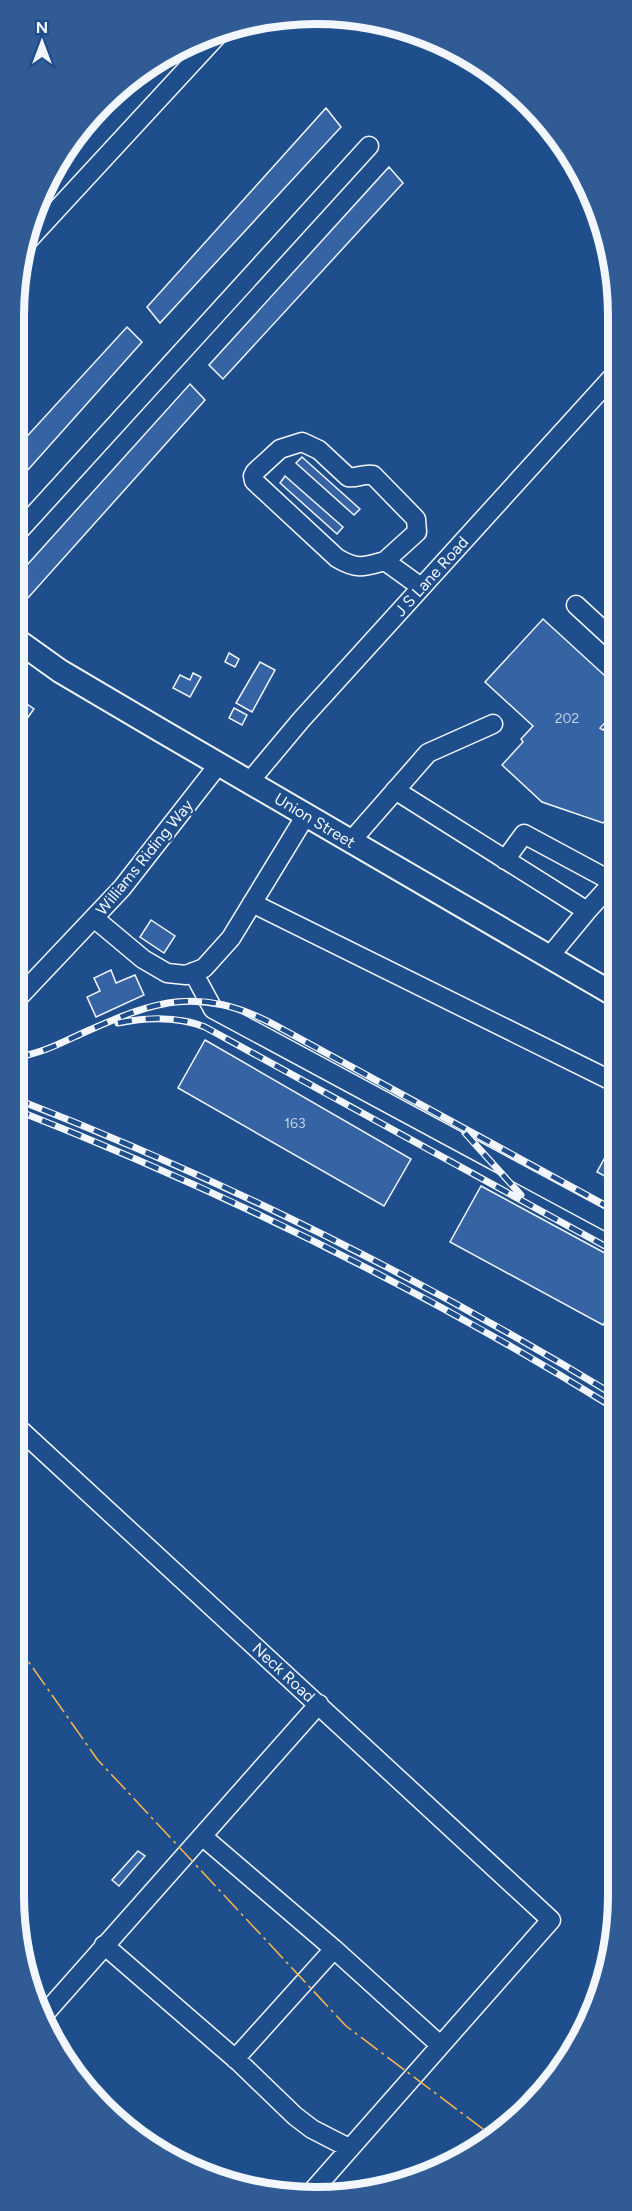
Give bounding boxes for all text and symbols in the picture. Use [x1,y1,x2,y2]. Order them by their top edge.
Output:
north arrow [12,12,72,72]
text: N [36,18,48,37]
street label: J S Lane Road [391,532,472,620]
house number: 202 [555,710,579,727]
street label: Union Street [271,789,359,852]
street label: Williams Riding Way [92,795,197,919]
house number: 163 [284,1115,306,1132]
street label: Neck Road [249,1639,319,1706]

